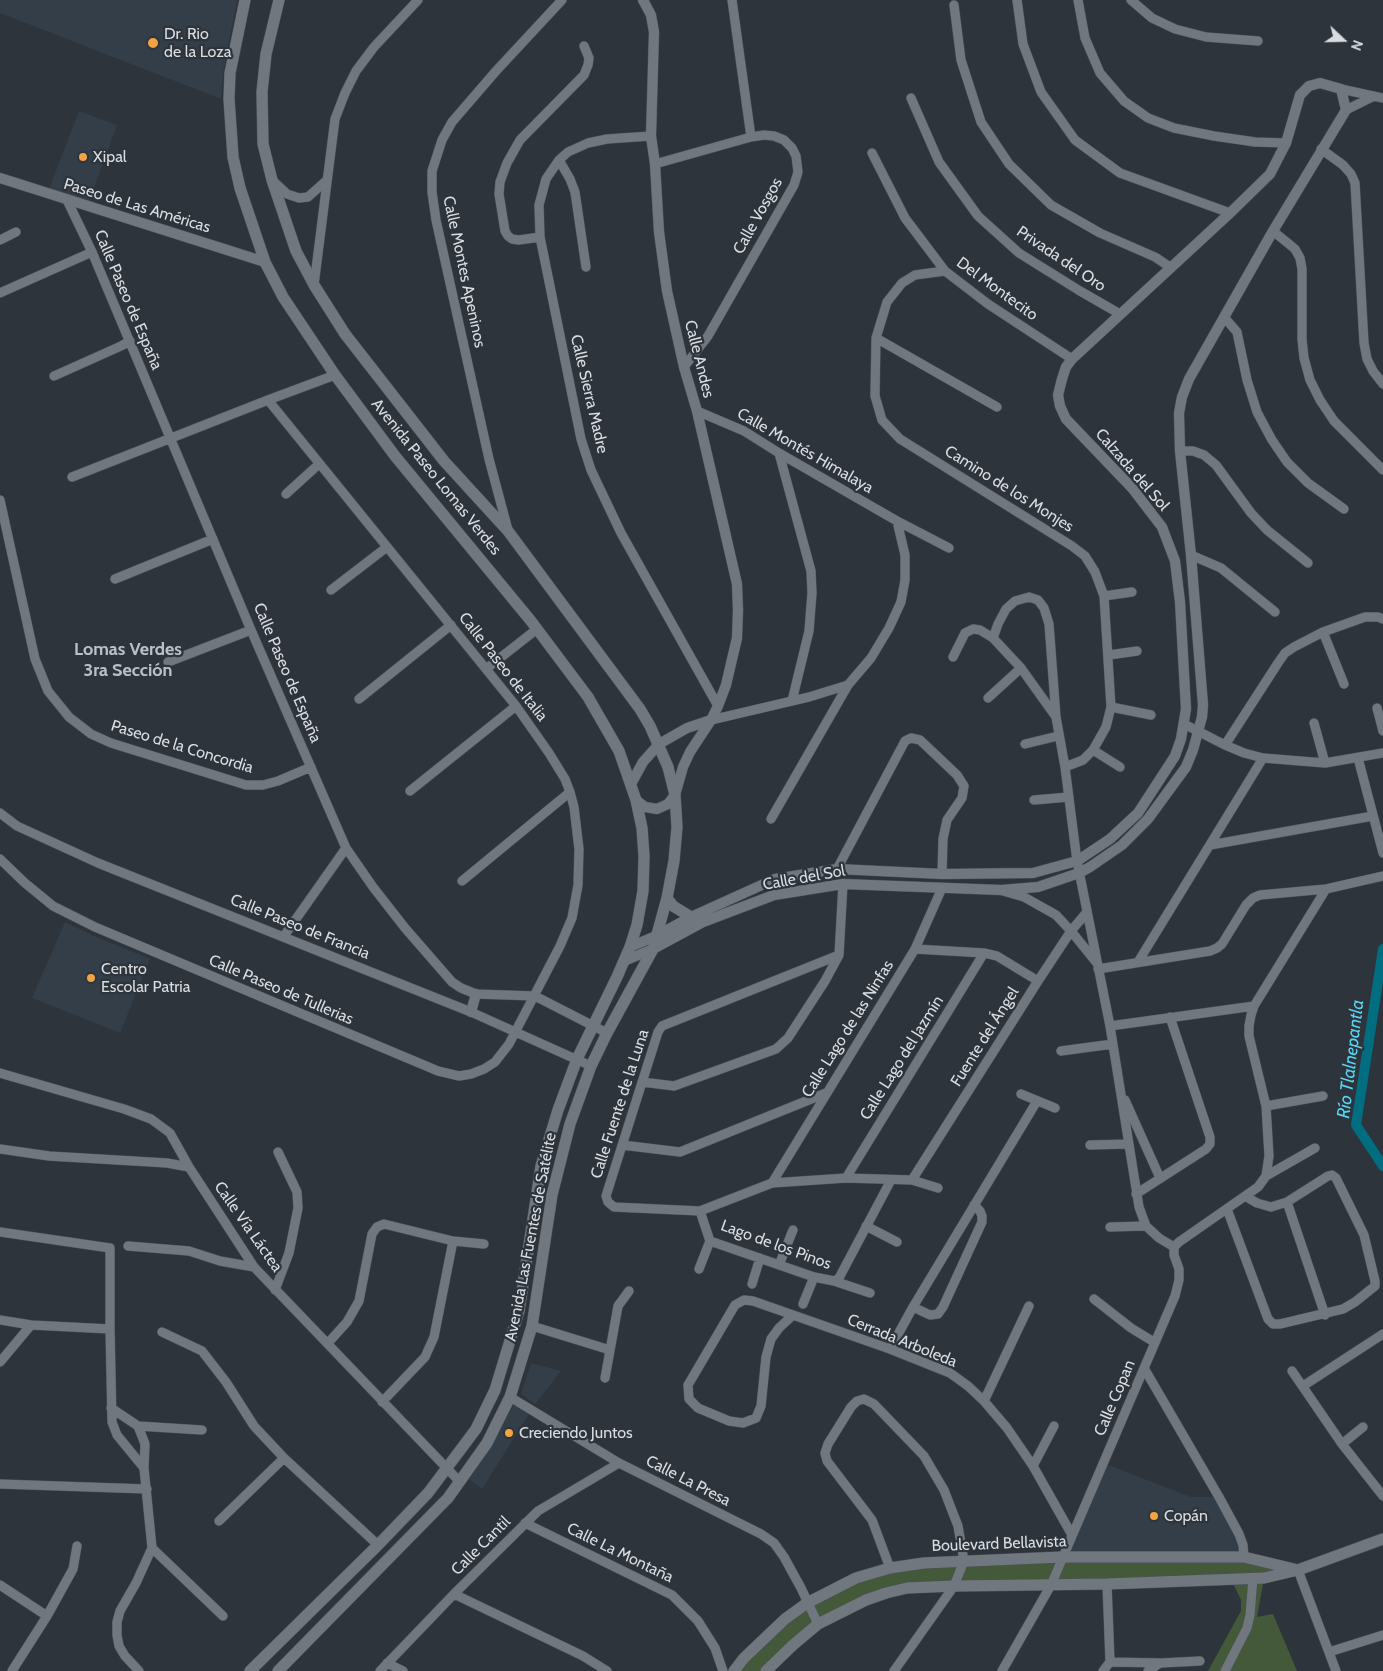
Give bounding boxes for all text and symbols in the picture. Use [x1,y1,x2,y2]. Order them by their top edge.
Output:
north arrow [1318,15,1368,65]
place label: Dr. Rio de la Loza [164,24,231,62]
marker: Dr. Rio de la Loza [146,36,160,50]
text: N [1347,38,1367,53]
place label: Xipal [93,147,127,167]
marker: Xipal [77,151,89,163]
street label: Calle Vosgos [729,174,787,258]
street label: Paseo de Las Américas [61,175,213,237]
street label: Calle Montes Apeninos [439,194,489,350]
street label: Privada del Oro [1013,222,1109,296]
street label: Calle Paseo de España [90,227,166,373]
street label: Del Montecito [953,253,1041,325]
street label: Calle Andes [680,318,718,400]
street label: Calle Sierra Madre [566,333,612,455]
street label: Avenida Paseo Lomas Verdes [367,395,505,559]
street label: Calle Montés Himalaya [734,404,876,498]
street label: Calzada del Sol [1091,425,1173,515]
street label: Camino de los Monjes [941,442,1077,536]
street label: Calle Paseo de España [249,600,325,746]
street label: Calle Paseo de Italia [454,609,552,725]
district label: Lomas Verdes 3ra Sección [74,639,182,682]
street label: Paseo de la Concordia [109,716,255,778]
street label: Calle del Sol [761,861,847,895]
street label: Calle Paseo de Francia [227,890,373,964]
street label: Calle Paseo de Tullerias [206,951,356,1029]
street label: Calle Lago de las Ninfas [798,957,898,1101]
place label: Centro Escolar Patria [101,959,190,997]
marker: Centro Escolar Patria [85,972,97,984]
street label: Fuente del Ángel [947,984,1023,1090]
street label: Calle Lago del Jazmín [856,992,948,1124]
water label: Río Tlalnepantla [1333,998,1369,1120]
street label: Calle Fuente de la Luna [587,1027,653,1181]
street label: Avenida Las Fuentes de Satélite [501,1131,561,1343]
street label: Calle Vía Láctea [210,1178,286,1276]
street label: Lago de los Pinos [718,1216,834,1274]
street label: Cerrada Arboleda [844,1310,960,1372]
street label: Calle Copan [1090,1357,1140,1439]
place label: Creciendo Juntos [519,1423,633,1443]
marker: Creciendo Juntos [503,1427,515,1439]
street label: Calle La Presa [642,1451,734,1511]
place label: Copán [1164,1506,1208,1526]
marker: Copán [1148,1510,1160,1522]
street label: Calle Cantil [447,1512,515,1580]
street label: Calle La Montaña [564,1519,676,1587]
street label: Boulevard Bellavista [931,1532,1067,1556]

